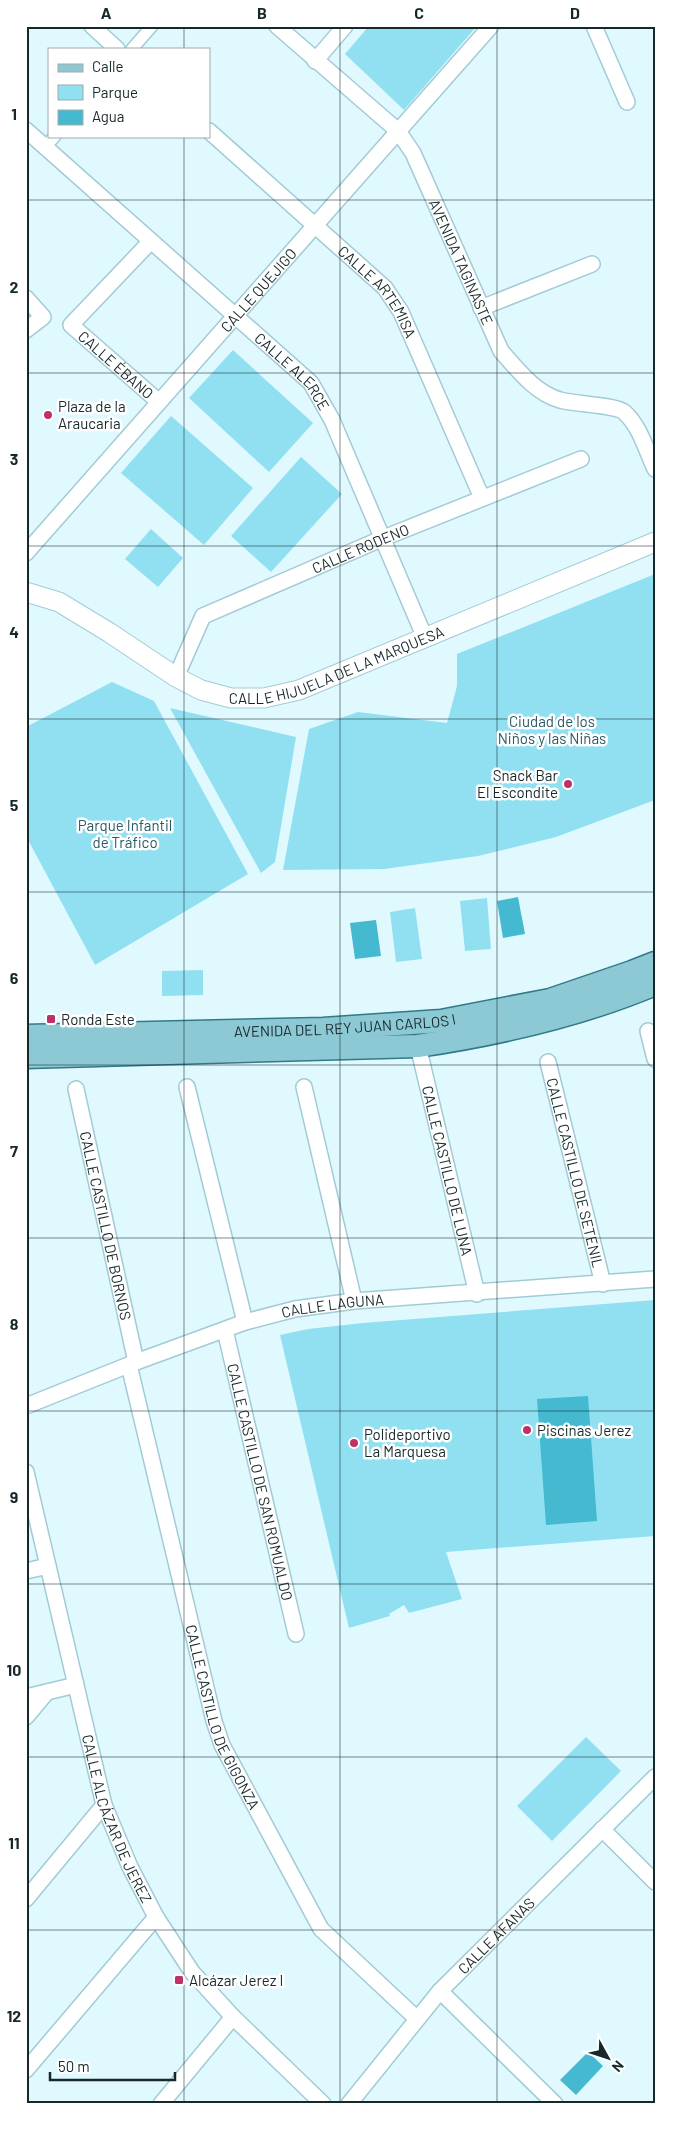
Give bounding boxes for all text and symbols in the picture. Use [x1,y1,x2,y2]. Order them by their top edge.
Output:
text: A [101,3,112,22]
text: B [257,3,267,22]
text: C [414,3,424,22]
text: D [570,3,580,22]
legend [48,48,210,138]
text: Calle [92,57,124,75]
text: Parque [92,83,138,101]
text: 1 [11,104,17,123]
text: Agua [92,107,125,125]
street label: AVENIDA TAGINASTE [426,196,497,328]
street label: CALLE ARTEMISA [334,242,420,341]
street label: CALLE QUEJIGO [216,244,300,335]
text: 2 [10,277,19,296]
street label: CALLE ÉBANO [75,327,157,402]
street label: CALLE ALERCE [251,329,333,413]
place label: Plaza de la Araucaria [58,397,126,432]
marker: Plaza de la Araucaria [42,409,54,421]
text: 3 [10,449,18,468]
street label: CALLE RODENO [309,520,411,577]
text: 4 [9,622,19,641]
street label: CALLE HIJUELA DE LA MARQUESA [229,622,446,707]
park label: Ciudad de los Niños y las Niñas [498,712,606,747]
place label: Snack Bar El Escondite [477,766,559,801]
marker: Snack Bar El Escondite [562,778,574,790]
text: 5 [10,795,19,814]
park label: Parque Infantil de Tráfico [78,816,172,851]
text: 6 [10,968,19,987]
street label: AVENIDA DEL REY JUAN CARLOS I [234,1009,457,1040]
place label: Ronda Este [61,1010,135,1028]
marker: Ronda Este [45,1013,57,1025]
street label: CALLE CASTILLO DE SETENIL [543,1076,608,1269]
street label: CALLE CASTILLO DE LUNA [419,1084,477,1257]
street label: CALLE CASTILLO DE BORNOS [77,1130,136,1322]
text: 7 [10,1141,18,1160]
street label: CALLE LAGUNA [279,1290,385,1321]
text: 8 [10,1314,19,1333]
street label: CALLE CASTILLO DE SAN ROMUALDO [224,1362,297,1602]
place label: Piscinas Jerez [537,1421,632,1439]
marker: Piscinas Jerez [521,1424,533,1436]
place label: Polideportivo La Marquesa [364,1425,451,1460]
marker: Polideportivo La Marquesa [348,1437,360,1449]
text: 9 [10,1487,18,1506]
street label: CALLE CASTILLO DE GIGONZA [182,1623,264,1812]
text: 10 [7,1660,21,1679]
street label: CALLE ALCÁZAR DE JEREZ [79,1733,156,1906]
text: 11 [8,1833,20,1852]
street label: CALLE AFANAS [454,1893,538,1977]
place label: Alcázar Jerez I [189,1971,283,1989]
marker: Alcázar Jerez I [173,1974,185,1986]
text: 12 [7,2006,21,2025]
north arrow [584,2032,634,2082]
scale bar [50,2050,175,2082]
text: 50 m [58,2057,90,2075]
text: N [609,2058,628,2076]

